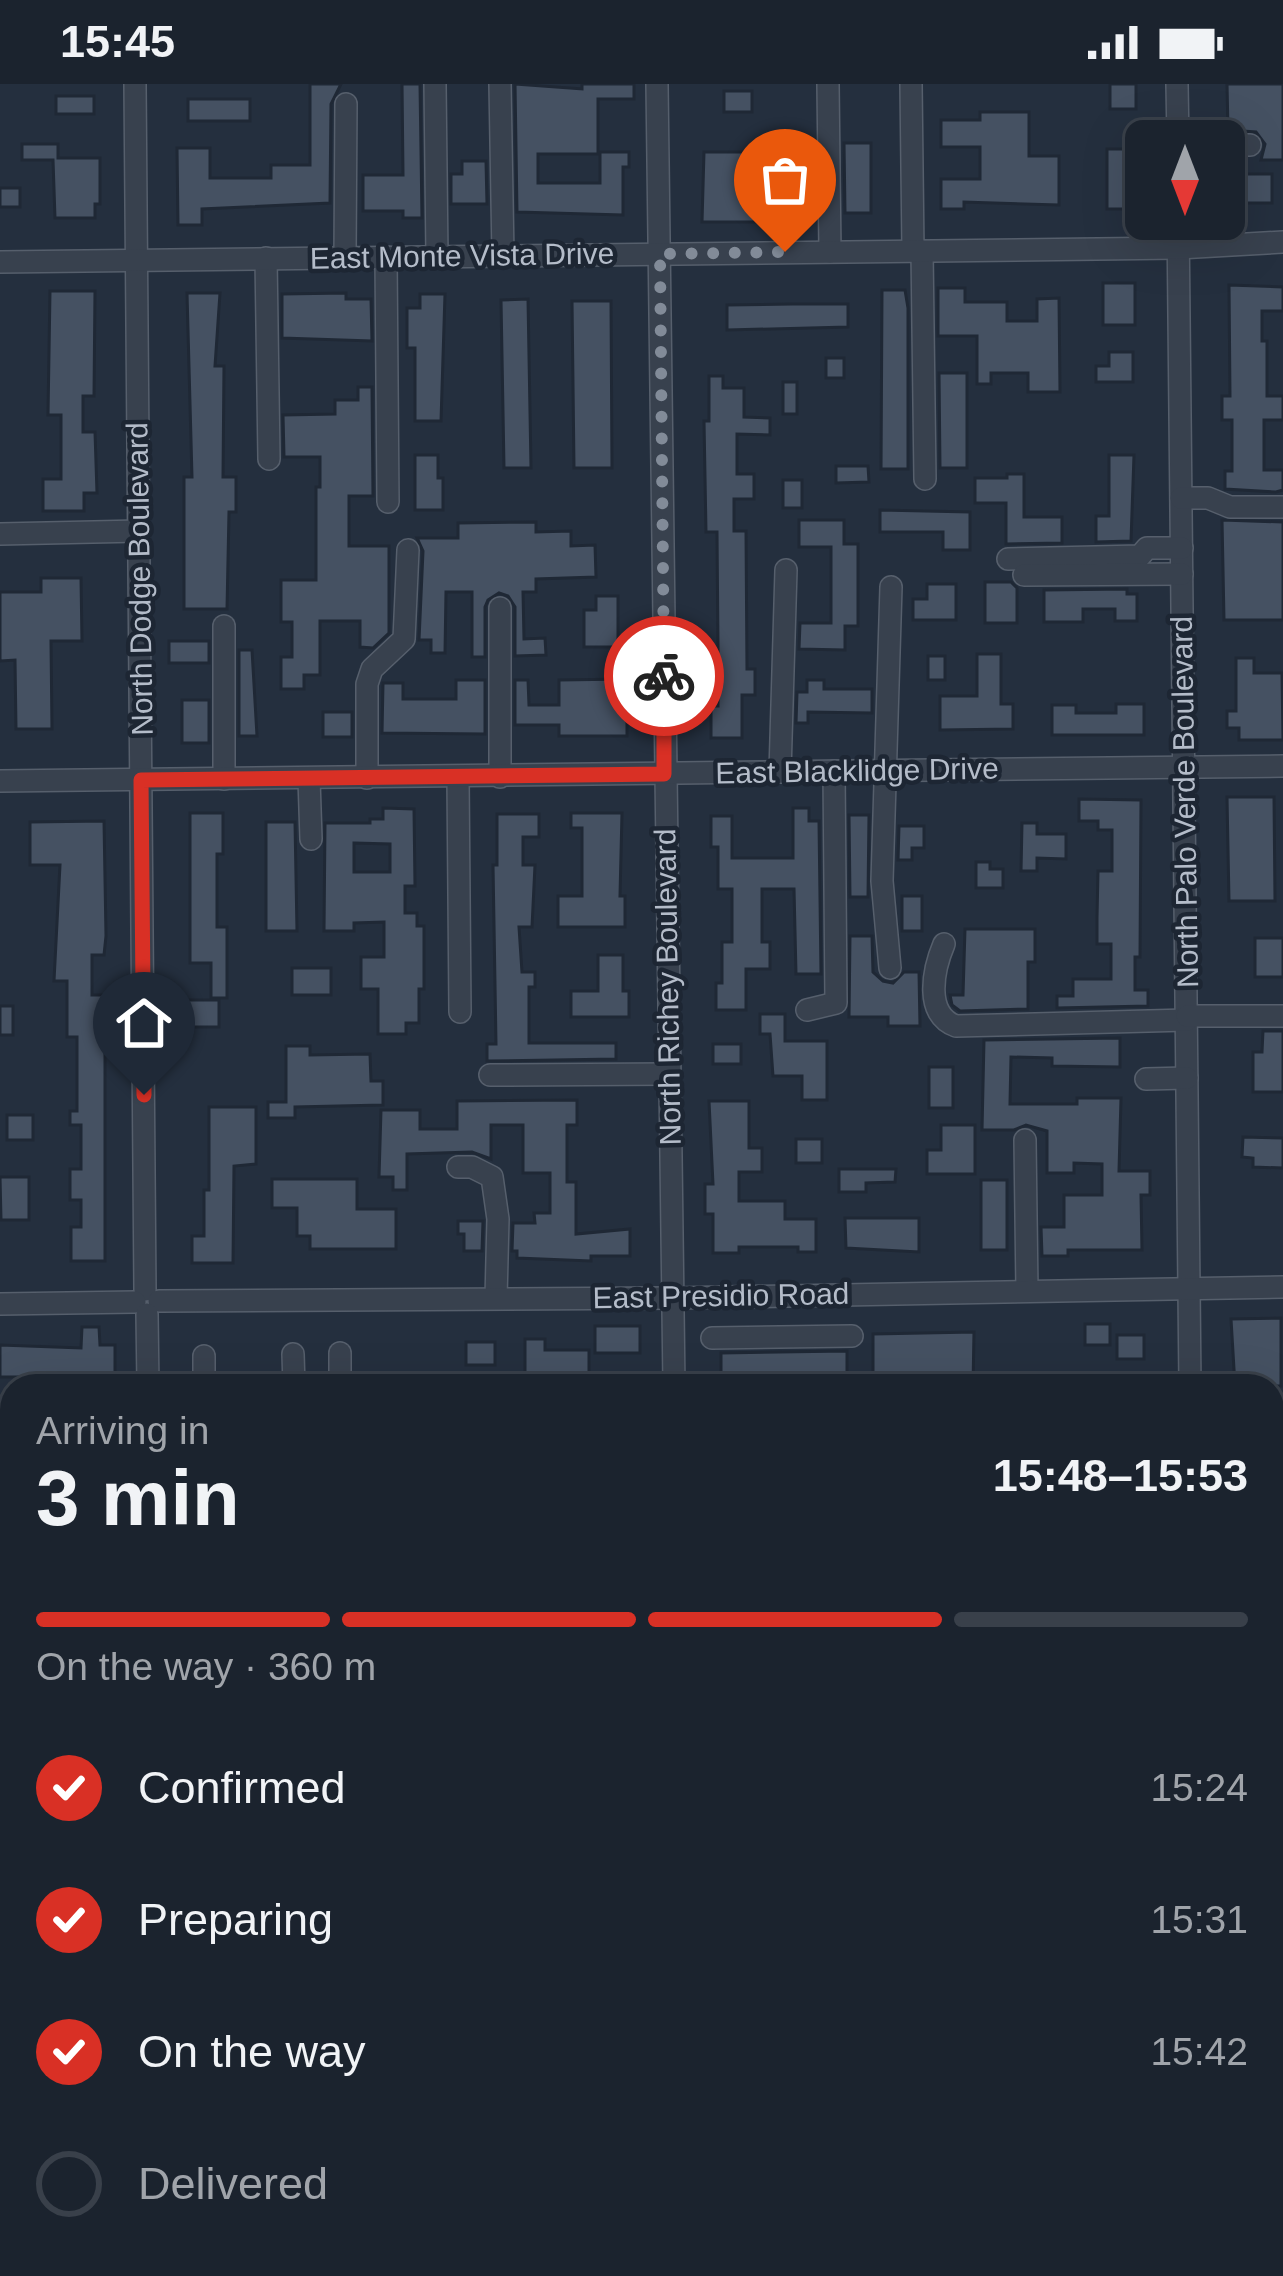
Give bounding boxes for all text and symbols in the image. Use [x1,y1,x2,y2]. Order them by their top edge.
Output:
text: 15:45 [60,16,175,67]
north arrow [1125,120,1245,240]
map controls [1125,120,1245,240]
pin [734,129,836,252]
icon: bag [752,147,818,213]
street label: East Monte Vista Drive [309,236,615,275]
street label: North Dodge Boulevard [120,422,159,736]
courier [604,616,724,736]
street label: North Palo Verde Boulevard [1165,616,1204,988]
icon: bike [631,643,697,709]
street label: East Blacklidge Drive [715,752,999,789]
street label: North Richey Boulevard [648,828,687,1146]
pin [93,972,195,1095]
icon: home [111,990,177,1056]
street label: East Presidio Road [592,1277,850,1314]
text: Arriving in [36,1409,209,1452]
text: 15:48–15:53 [993,1450,1248,1501]
text: 3 min [36,1454,240,1542]
text: On the way · 360 m [36,1645,376,1688]
icon: check [36,1755,102,1821]
text: Confirmed [138,1762,346,1813]
text: 15:24 [1150,1766,1248,1809]
icon: check [36,1887,102,1953]
text: Preparing [138,1894,333,1945]
text: 15:31 [1150,1898,1248,1941]
icon: check [36,2019,102,2085]
text: On the way [138,2026,366,2077]
text: 15:42 [1150,2030,1248,2073]
text: Delivered [138,2158,328,2209]

